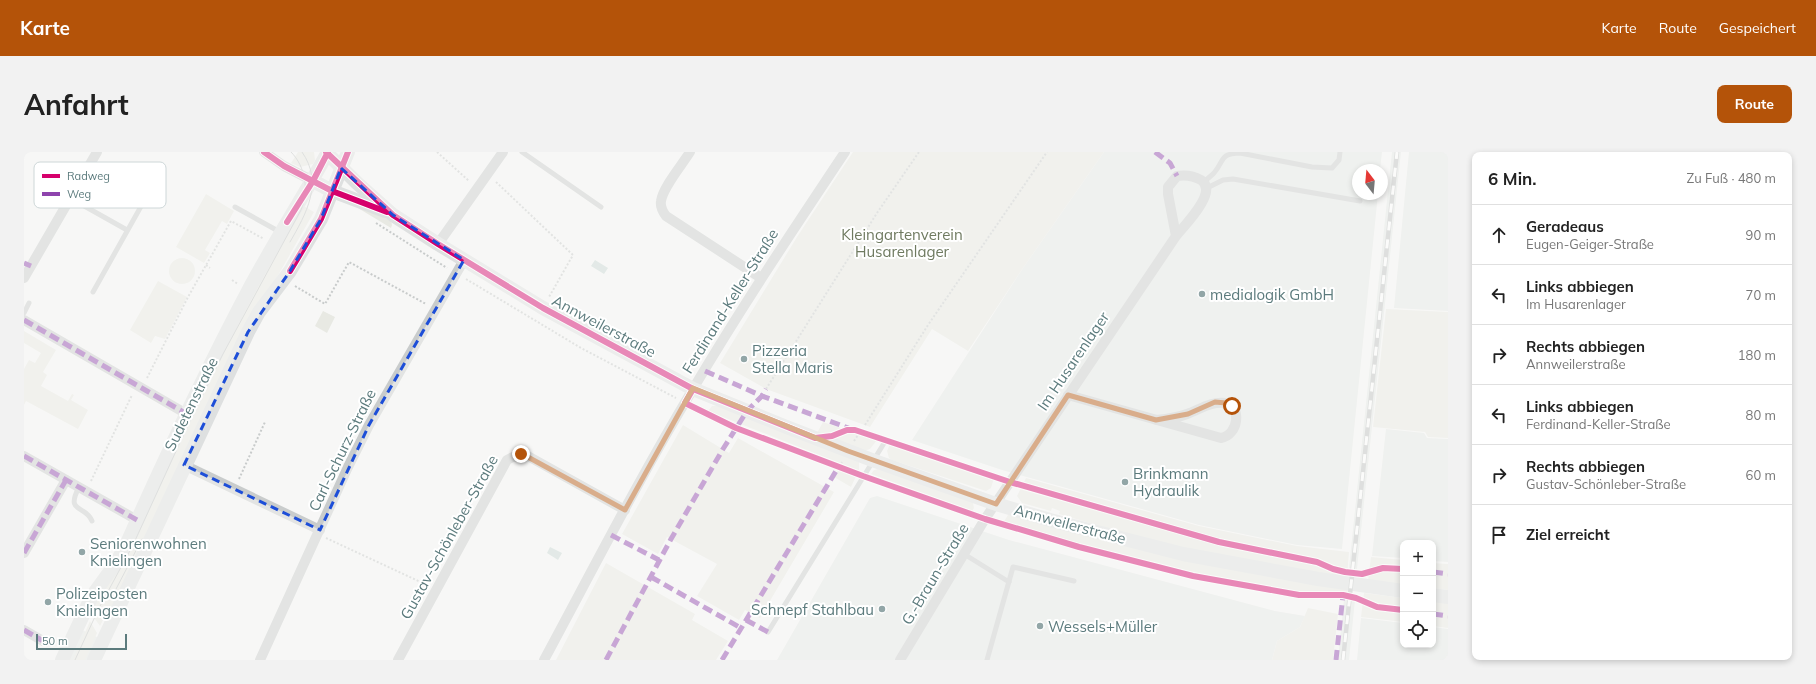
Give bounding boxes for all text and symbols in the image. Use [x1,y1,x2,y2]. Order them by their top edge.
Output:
text: Karte [20,16,70,40]
text: Karte [1602,19,1637,37]
text: Route [1659,19,1697,37]
text: Gespeichert [1719,19,1796,37]
button: Route [1717,85,1792,123]
text: Anfahrt [24,87,129,122]
legend [34,162,166,208]
north arrow [1352,164,1388,200]
text: 6 Min. [1488,168,1537,189]
text: Radweg [67,169,110,183]
text: Zu Fuß · 480 m [1687,170,1776,186]
text: Weg [67,187,91,201]
text: Geradeaus [1526,217,1604,236]
icon: ahead [1488,224,1510,246]
street label: Ferdinand-Keller-Straße [678,225,782,377]
park label: Kleingartenverein Husarenlager [841,225,963,261]
text: 90 m [1746,227,1776,243]
text: Eugen-Geiger-Straße [1526,236,1654,252]
text: Links abbiegen [1526,277,1634,296]
icon: left [1488,284,1510,306]
place label: medialogik GmbH [1210,285,1334,304]
text: 70 m [1746,287,1776,303]
marker: medialogik GmbH [1197,289,1207,299]
street label: Annweilerstraße [549,291,659,361]
text: Im Husarenlager [1526,296,1626,312]
street label: Im Husarenlager [1033,308,1113,414]
text: Rechts abbiegen [1526,337,1645,356]
place label: Pizzeria Stella Maris [752,341,833,377]
icon: right [1488,344,1510,366]
text: 180 m [1738,347,1776,363]
street label: Sudetenstraße [160,354,222,454]
marker: Pizzeria Stella Maris [739,354,749,364]
text: Annweilerstraße [1526,356,1626,372]
street label: Carl-Schurz-Straße [304,386,380,514]
route start [1223,397,1241,415]
text: Links abbiegen [1526,397,1634,416]
icon: left [1488,404,1510,426]
text: 80 m [1746,407,1776,423]
text: Ferdinand-Keller-Straße [1526,416,1671,432]
route end [512,445,530,463]
street label: Gustav-Schönleber-Straße [396,452,502,622]
text: Rechts abbiegen [1526,457,1645,476]
place label: Brinkmann Hydraulik [1133,464,1208,500]
icon: right [1488,464,1510,486]
text: 60 m [1746,467,1776,483]
text: Gustav-Schönleber-Straße [1526,476,1686,492]
marker: Brinkmann Hydraulik [1120,477,1130,487]
street label: Annweilerstraße [1012,500,1128,548]
street label: G.-Braun-Straße [897,520,973,628]
icon: arrive [1488,524,1510,546]
text: Ziel erreicht [1526,525,1610,544]
place label: Seniorenwohnen Knielingen [90,534,207,570]
map controls [1400,540,1436,648]
button: + [1400,540,1436,576]
marker: Seniorenwohnen Knielingen [77,547,87,557]
button: − [1400,576,1436,612]
place label: Polizeiposten Knielingen [56,584,148,620]
marker: Polizeiposten Knielingen [43,597,53,607]
place label: Schnepf Stahlbau [751,600,874,619]
marker: Schnepf Stahlbau [877,604,887,614]
button: locate [1400,612,1436,648]
place label: Wessels+Müller [1048,617,1158,636]
marker: Wessels+Müller [1035,621,1045,631]
scale bar [36,632,127,651]
text: 50 m [42,634,68,648]

